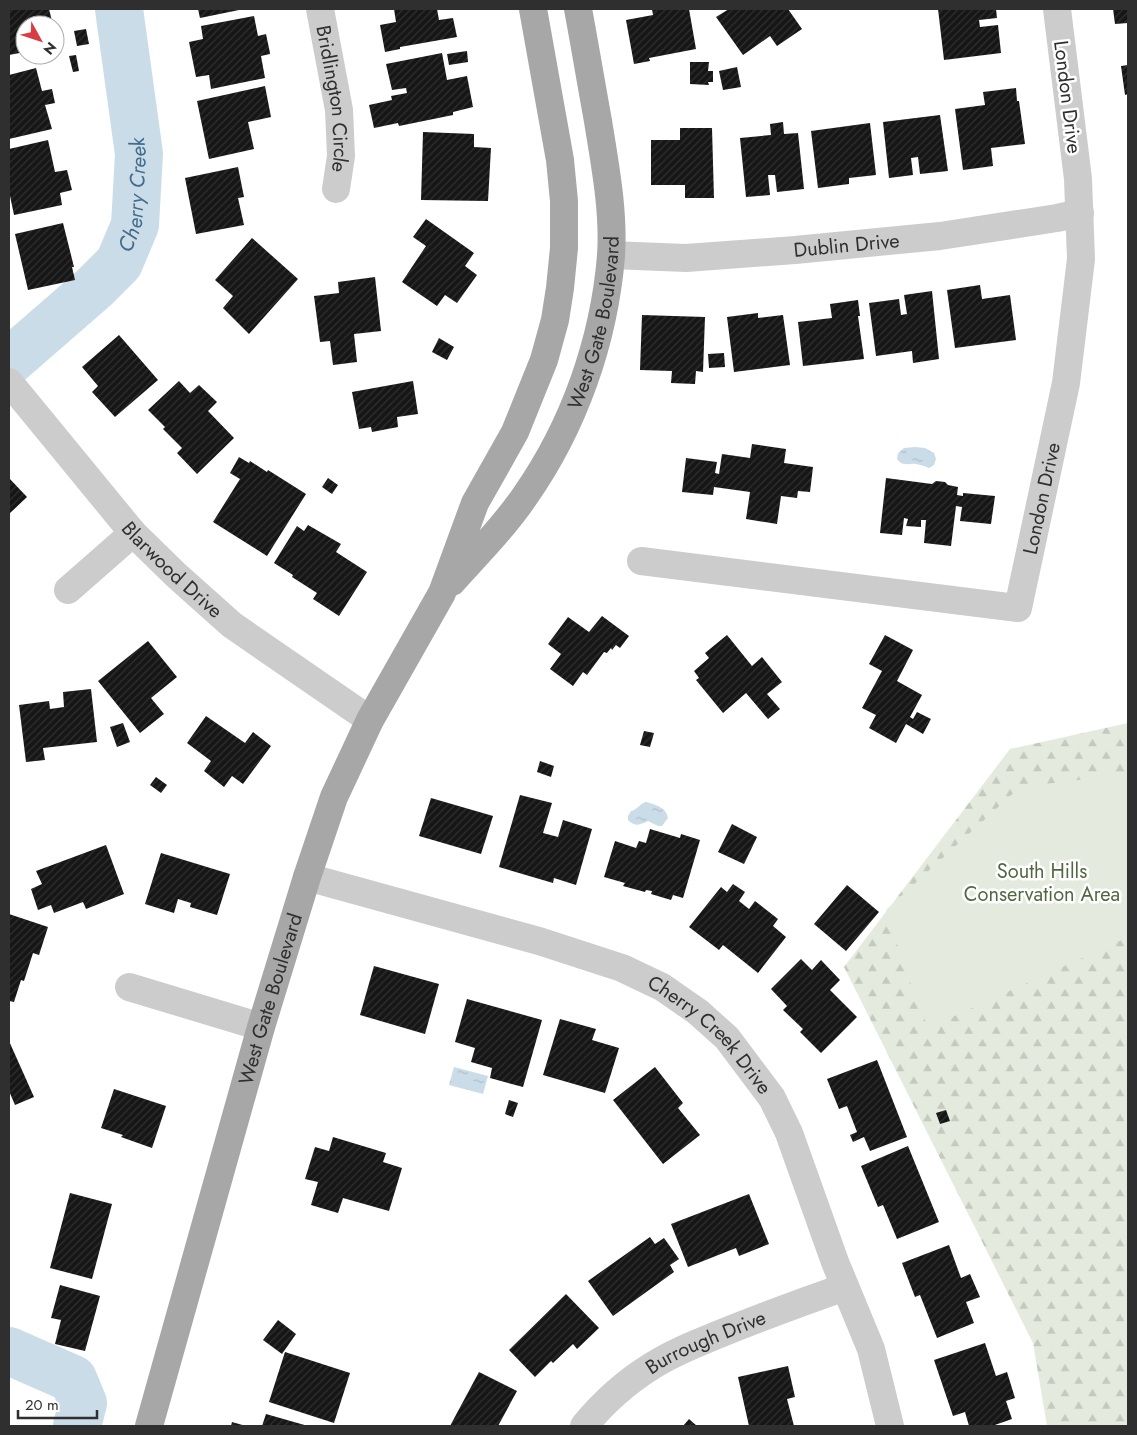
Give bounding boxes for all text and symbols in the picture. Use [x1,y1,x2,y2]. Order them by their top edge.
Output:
north arrow [15,15,65,65]
street label: Bridlington Circle [308,23,355,174]
text: N [39,38,61,59]
street label: London Drive [1046,39,1089,155]
water label: Cherry Creek [110,135,154,257]
street label: Dublin Drive [792,226,901,265]
street label: West Gate Boulevard [560,236,627,414]
street label: London Drive [1016,440,1068,557]
street label: Blarwood Drive [114,515,229,625]
park label: South Hills Conservation Area [964,857,1120,909]
street label: West Gate Boulevard [232,910,310,1088]
street label: Cherry Creek Drive [643,968,778,1101]
street label: Burrough Drive [640,1303,770,1382]
scale bar [18,1388,96,1420]
text: 20 m [25,1394,59,1416]

